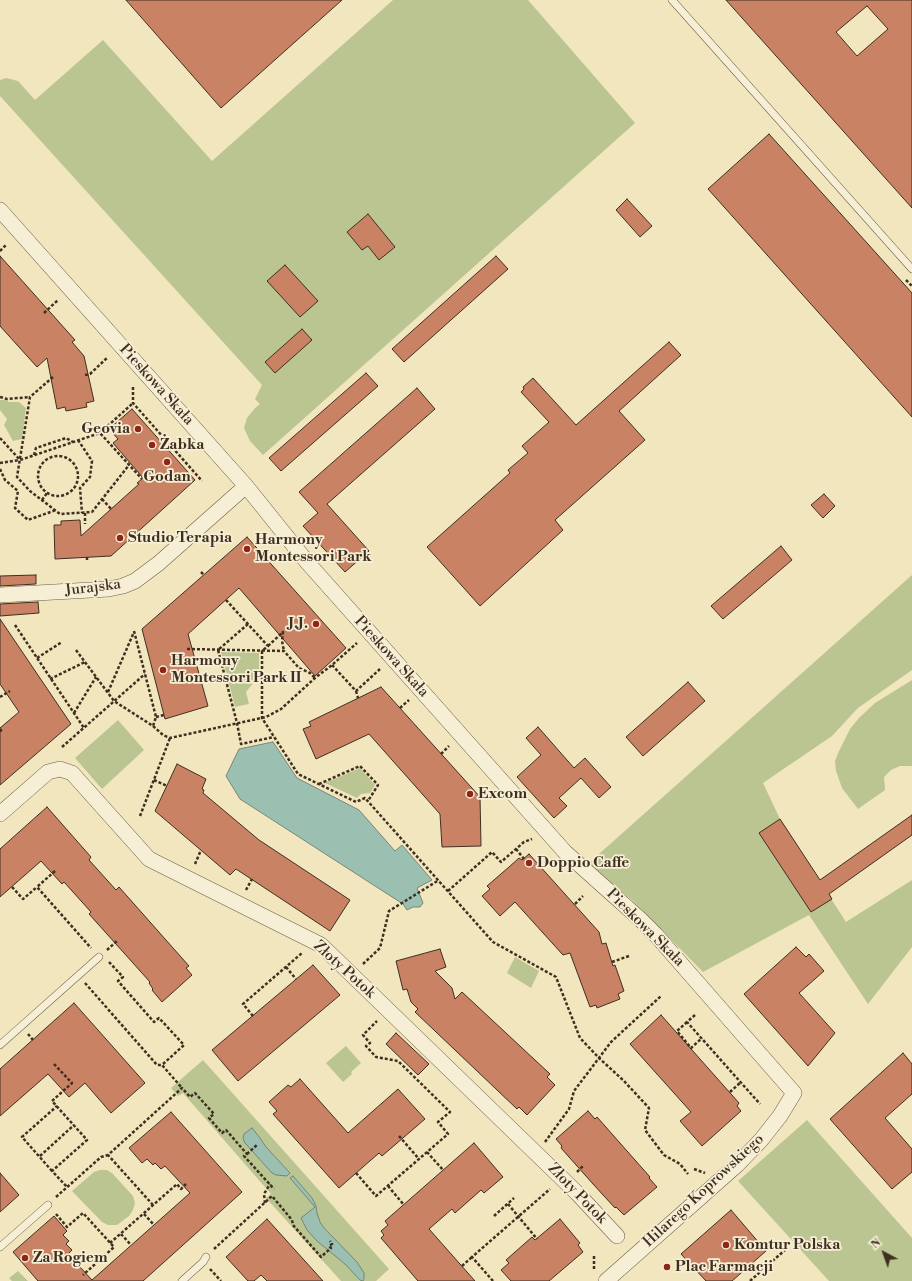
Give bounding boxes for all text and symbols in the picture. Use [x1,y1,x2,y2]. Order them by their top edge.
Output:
street label: Pieskowa Skała [115,341,197,429]
place label: Geovia [81,420,130,438]
marker: Geovia [133,424,143,434]
place label: Żabka [160,436,204,454]
marker: Żabka [147,440,157,450]
marker: Godan [162,457,172,467]
place label: Godan [143,468,191,486]
place label: Studio Terapia [128,529,232,547]
place label: Harmony Montessori Park [255,531,372,566]
marker: Studio Terapia [115,533,125,543]
marker: Harmony Montessori Park [242,544,252,554]
street label: Jurajska [64,576,122,600]
street label: Pieskowa Skała [350,613,432,701]
place label: J.J. [288,615,308,633]
marker: J.J. [311,619,321,629]
place label: Harmony Montessori Park II [171,652,302,687]
marker: Harmony Montessori Park II [158,665,168,675]
place label: Excom [478,785,527,803]
marker: Excom [465,789,475,799]
place label: Doppio Caffe [537,854,629,872]
marker: Doppio Caffe [524,858,534,868]
street label: Pieskowa Skała [602,885,688,971]
street label: Złoty Potok [309,938,379,1002]
street label: Hilarego Koprowskiego [640,1130,768,1252]
street label: Złoty Potok [544,1160,610,1228]
north arrow [864,1233,904,1273]
place label: Komtur Polska [734,1236,840,1254]
text: N [868,1236,884,1252]
marker: Komtur Polska [721,1240,731,1250]
place label: Za Rogiem [33,1249,108,1267]
marker: Za Rogiem [20,1253,30,1263]
place label: Plac Farmacji [675,1258,773,1276]
marker: Plac Farmacji [662,1262,672,1272]

